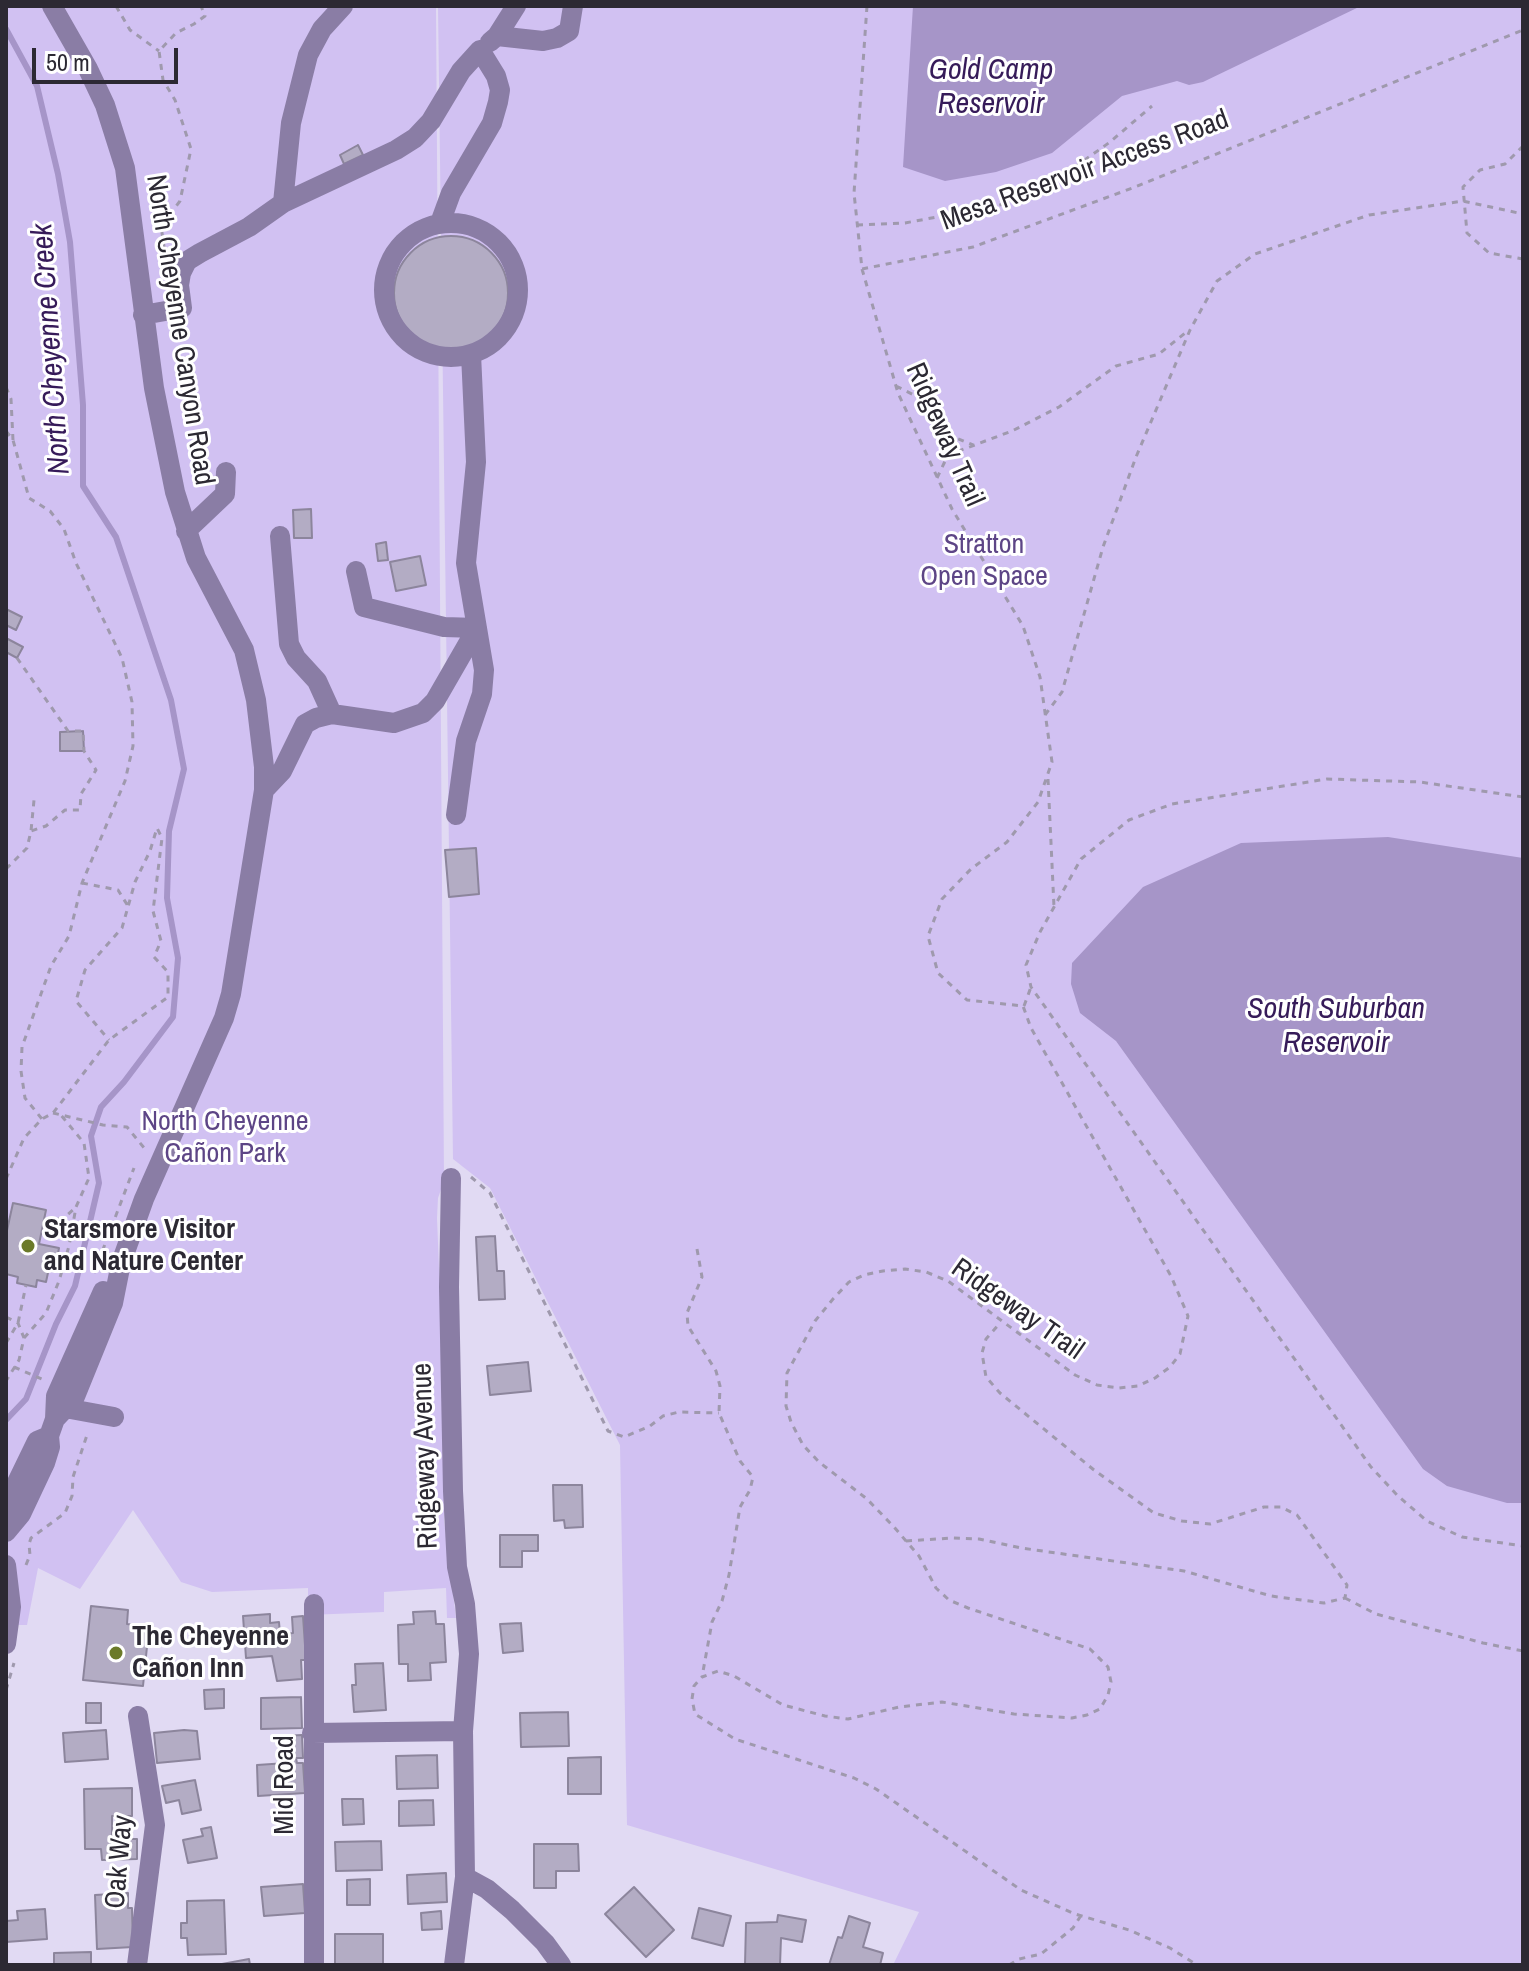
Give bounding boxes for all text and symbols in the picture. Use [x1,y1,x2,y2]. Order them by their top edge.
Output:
scale bar [36,32,182,82]
text: 50 m [46,46,90,78]
water label: Gold Camp Reservoir [929,53,1053,124]
street label: Mesa Reservoir Access Road [937,103,1233,239]
street label: North Cheyenne Canyon Road [138,172,220,488]
water label: North Cheyenne Creek [25,222,79,476]
street label: Ridgeway Trail [897,358,991,512]
park label: Stratton Open Space [920,528,1048,594]
water label: South Suburban Reservoir [1247,992,1425,1062]
park label: North Cheyenne Cañon Park [141,1105,309,1171]
place label: Starsmore Visitor and Nature Center [44,1213,243,1279]
marker: Starsmore Visitor and Nature Center [19,1237,37,1255]
street label: Ridgeway Trail [944,1252,1090,1368]
street label: Ridgeway Avenue [406,1362,446,1550]
place label: The Cheyenne Cañon Inn [132,1620,289,1686]
marker: The Cheyenne Cañon Inn [107,1644,125,1662]
street label: Mid Road [268,1735,302,1835]
street label: Oak Way [99,1814,141,1910]

